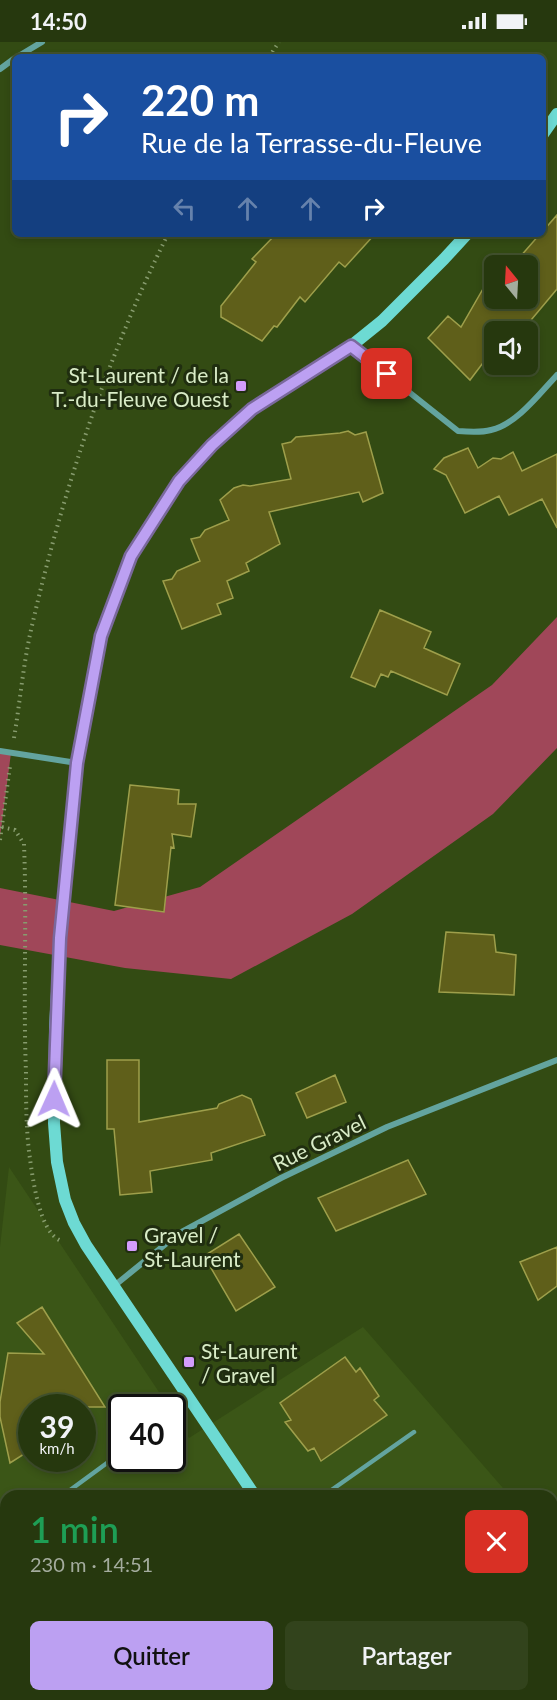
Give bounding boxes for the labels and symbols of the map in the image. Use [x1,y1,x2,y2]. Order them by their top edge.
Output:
north arrow [484,255,538,309]
pin [361,348,412,399]
place label: St-Laurent / de la T.-du-Fleuve Ouest [52,362,229,411]
marker: St-Laurent / de la T.-du-Fleuve Ouest [234,379,248,393]
position arrow [22,1067,86,1131]
street label: Rue Gravel [268,1109,370,1175]
place label: Gravel / St-Laurent [144,1222,241,1271]
marker: Gravel / St-Laurent [125,1239,139,1253]
place label: St-Laurent / Gravel [201,1338,298,1387]
marker: St-Laurent / Gravel [182,1355,196,1369]
speed limit sign: 40 [108,1394,186,1472]

